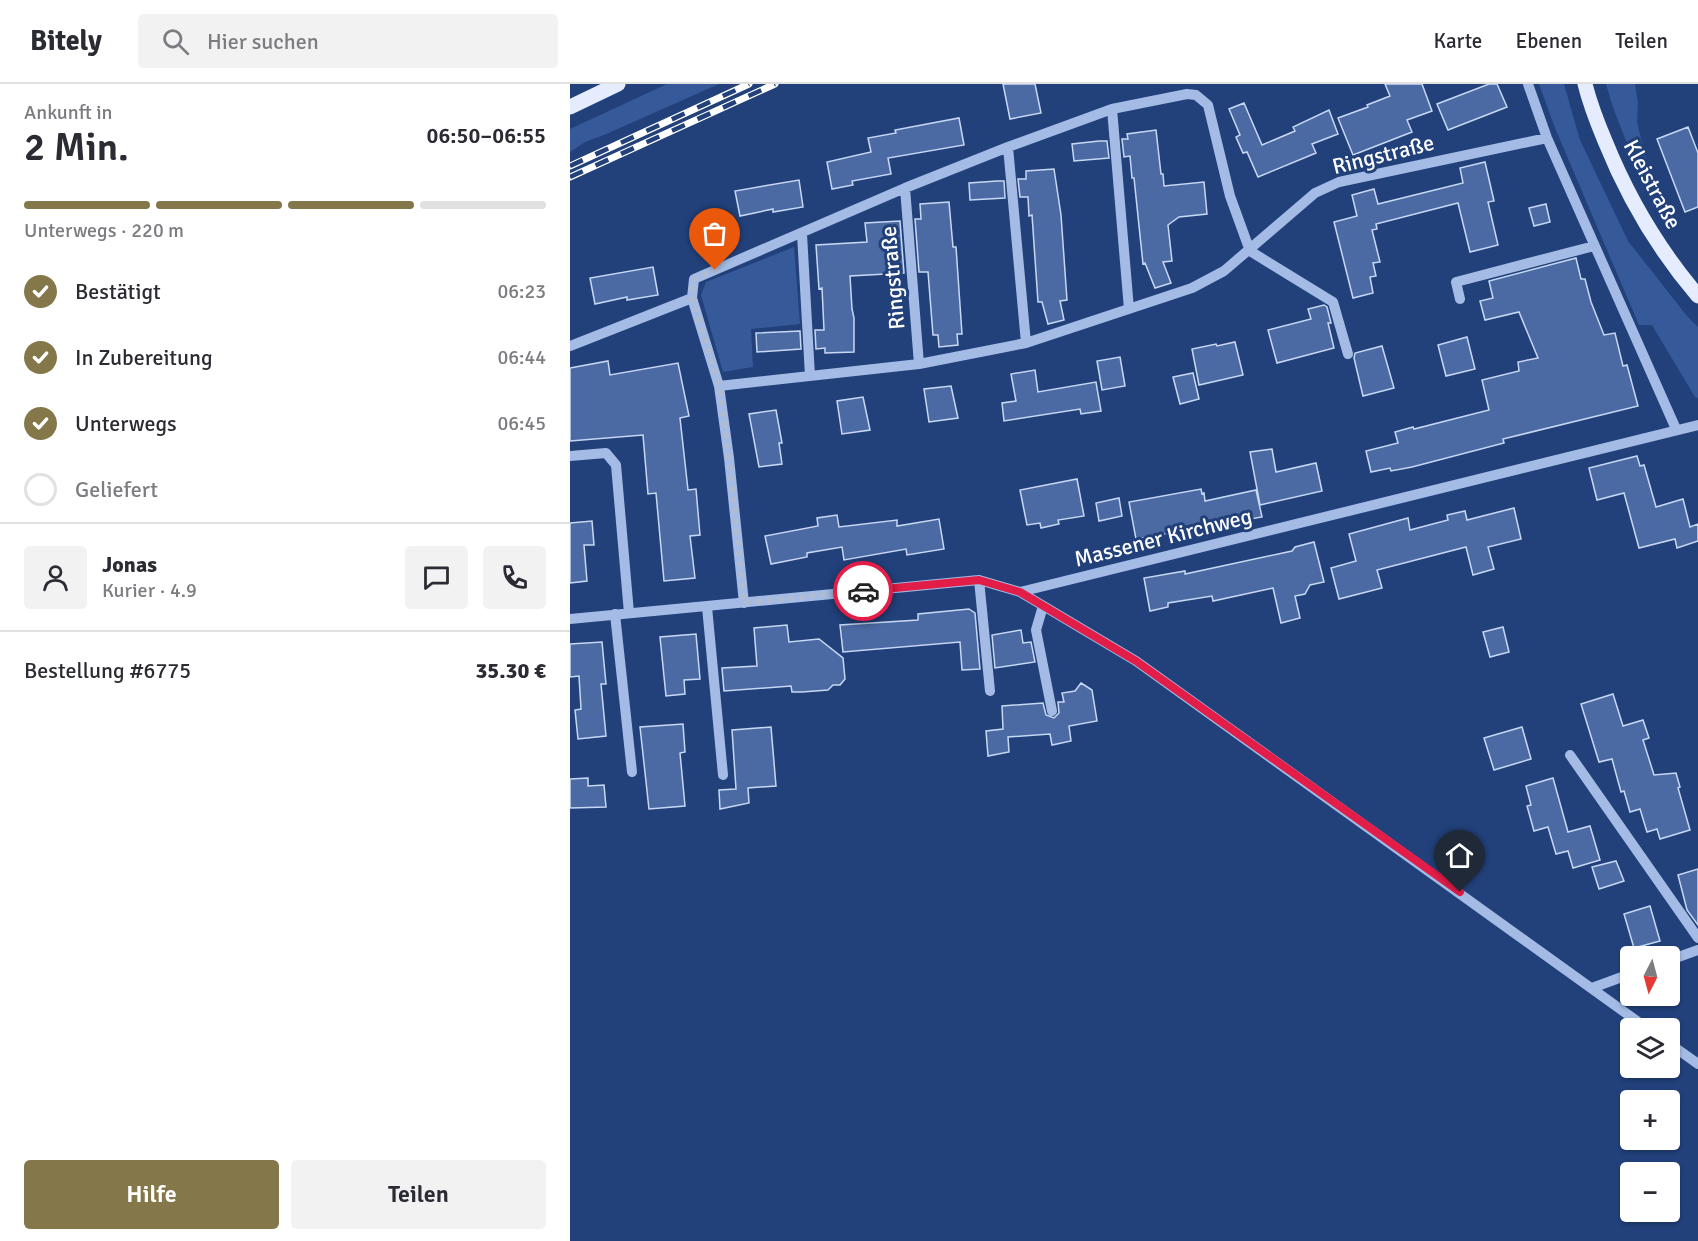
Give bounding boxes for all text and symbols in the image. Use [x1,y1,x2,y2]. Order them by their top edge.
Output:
search box [138,14,558,68]
text: Bitely [30,24,102,58]
icon: search [159,25,192,58]
text: Hier suchen [207,28,319,55]
text: Karte [1433,28,1482,54]
text: Ebenen [1515,28,1582,54]
text: Teilen [1615,28,1668,54]
text: Ankunft in [24,100,112,125]
text: 06:50–06:55 [427,122,546,149]
text: 2 Min. [24,123,129,171]
street label: Ringstraße [1329,129,1437,180]
street label: Kleistraße [1618,135,1687,234]
pin [689,208,740,270]
icon: bag [698,217,731,250]
text: Unterwegs · 220 m [24,218,184,243]
street label: Ringstraße [875,225,910,331]
icon: check [24,275,57,308]
text: Bestätigt [75,278,161,305]
text: 06:23 [497,279,546,304]
icon: check [24,341,57,374]
text: In Zubereitung [75,344,213,371]
text: 06:44 [497,345,546,370]
icon: check [24,407,57,440]
text: Unterwegs [75,410,177,437]
text: 06:45 [497,411,546,436]
text: Geliefert [75,476,158,503]
street label: Massener Kirchweg [1071,502,1255,573]
button: person [24,546,87,609]
button: chat [405,546,468,609]
button: phone [483,546,546,609]
text: Jonas [102,551,157,578]
courier [833,561,893,621]
icon: car [847,575,880,608]
text: Kurier · 4.9 [102,578,197,603]
text: Bestellung #6775 [24,657,191,684]
text: 35.30 € [475,657,546,684]
pin [1434,830,1485,892]
icon: home [1443,839,1476,872]
north arrow [1620,946,1680,1006]
map controls [1620,946,1680,1222]
button: layers [1620,1018,1680,1078]
button: + [1620,1090,1680,1150]
button: Hilfe [24,1160,279,1229]
button: Teilen [291,1160,546,1229]
button: − [1620,1162,1680,1222]

